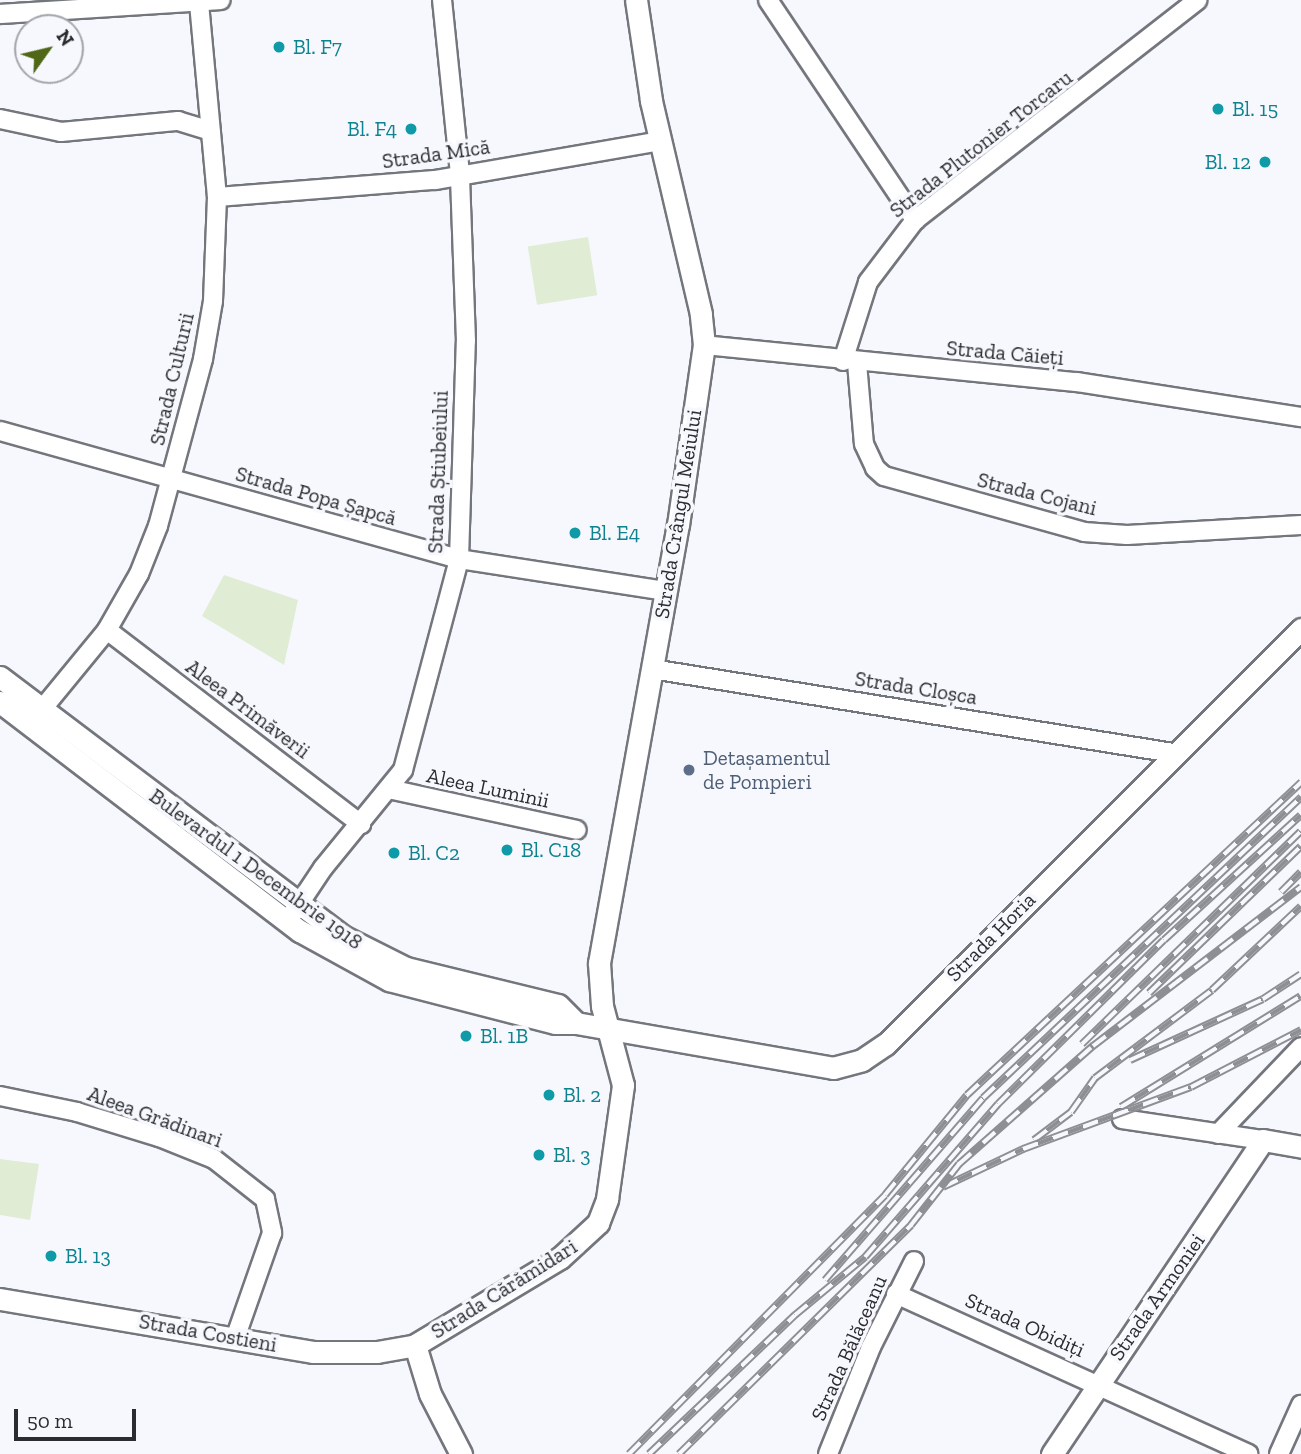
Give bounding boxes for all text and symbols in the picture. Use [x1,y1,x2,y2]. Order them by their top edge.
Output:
north arrow [14,14,84,84]
text: N [52,26,79,51]
place label: Bl. F7 [293,34,342,60]
marker: Bl. F7 [271,39,287,55]
street label: Strada Plutonier Torcaru [884,65,1078,223]
place label: Bl. 15 [1232,96,1278,122]
marker: Bl. 15 [1210,101,1226,117]
place label: Bl. F4 [347,116,397,142]
marker: Bl. F4 [403,121,419,137]
street label: Strada Mică [380,134,492,174]
place label: Bl. 12 [1205,149,1251,175]
marker: Bl. 12 [1257,154,1273,170]
street label: Strada Culturii [144,310,200,448]
street label: Strada Căieți [945,335,1065,371]
street label: Strada Știubeiului [423,390,453,554]
street label: Strada Crângul Meiului [649,408,707,620]
street label: Strada Popa Șapcă [233,461,399,531]
street label: Strada Cojani [975,467,1099,521]
place label: Bl. E4 [589,520,640,546]
marker: Bl. E4 [567,525,583,541]
street label: Aleea Primăverii [181,654,315,764]
street label: Strada Cloșca [853,666,979,710]
place label: Detașamentul de Pompieri [703,745,830,795]
marker: Detașamentul de Pompieri [681,762,697,778]
street label: Aleea Luminii [424,763,552,813]
street label: Bulevardul 1 Decembrie 1918 [145,783,367,955]
place label: Bl. C18 [521,837,581,863]
place label: Bl. C2 [408,840,460,866]
marker: Bl. C18 [499,842,515,858]
marker: Bl. C2 [386,845,402,861]
street label: Strada Horia [941,887,1041,987]
place label: Bl. 1B [480,1023,528,1049]
marker: Bl. 1B [458,1028,474,1044]
street label: Aleea Grădinari [84,1081,226,1153]
place label: Bl. 2 [563,1082,601,1108]
marker: Bl. 2 [541,1087,557,1103]
place label: Bl. 3 [553,1142,591,1168]
marker: Bl. 3 [531,1147,547,1163]
street label: Strada Armoniei [1104,1229,1210,1365]
street label: Strada Cărămidari [426,1234,582,1344]
place label: Bl. 13 [65,1243,111,1269]
marker: Bl. 13 [43,1248,59,1264]
street label: Strada Bălăceanu [806,1271,892,1425]
street label: Strada Obidiți [962,1288,1088,1362]
street label: Strada Costieni [137,1308,279,1358]
scale bar [18,1394,140,1438]
text: 50 m [27,1408,73,1433]

